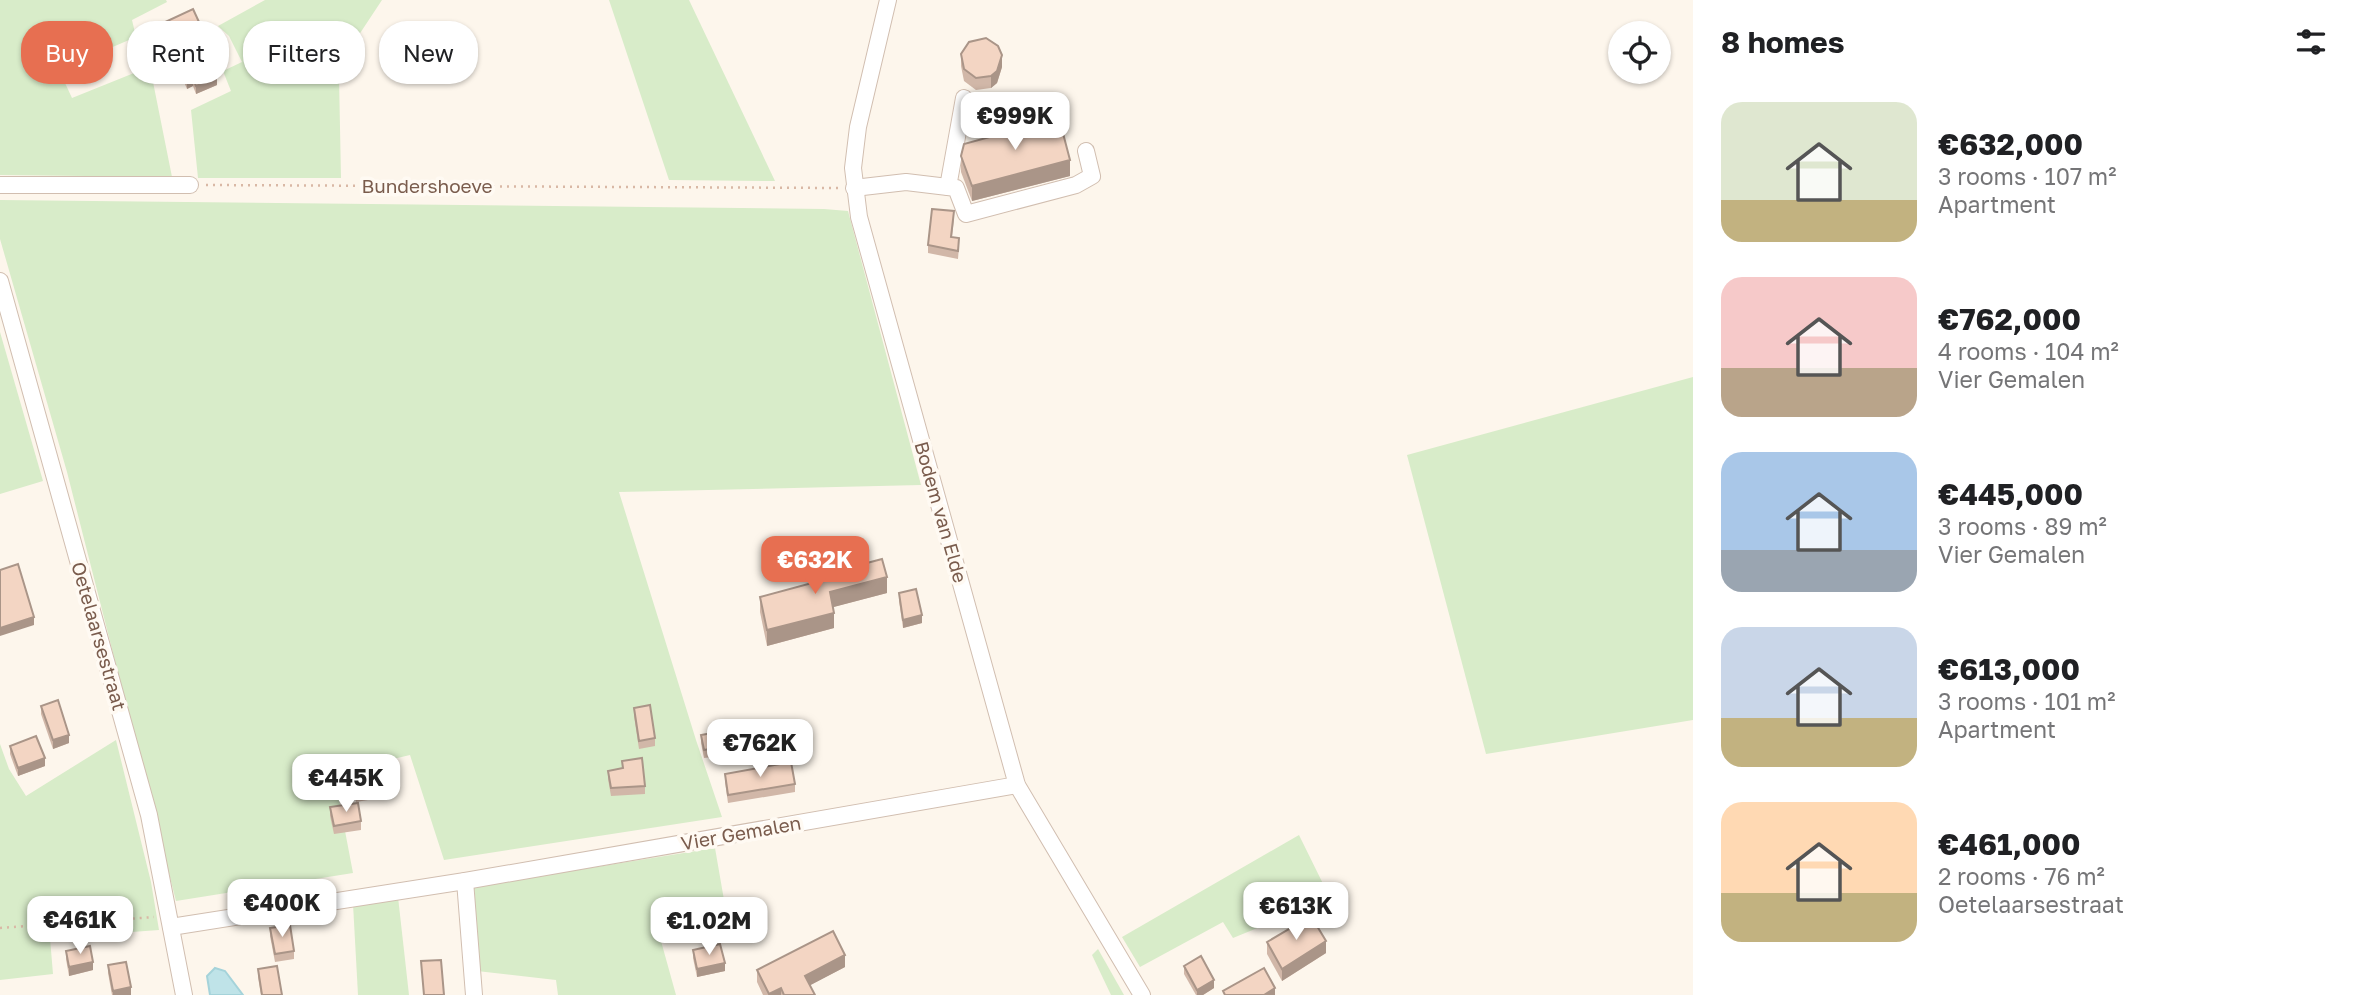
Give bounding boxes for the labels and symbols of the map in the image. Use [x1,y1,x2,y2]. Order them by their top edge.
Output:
pin: €999K [966,92,1064,152]
street label: Bundershoeve [361,174,493,197]
street label: Bodem van Elde [910,439,973,585]
pin: €632K [766,536,864,596]
street label: Oetelaarsestraat [67,559,132,713]
pin: €762K [711,720,809,779]
pin: €445K [297,754,395,814]
street label: Vier Gemalen [679,811,803,854]
pin: €400K [233,880,331,939]
pin: €613K [1247,883,1345,942]
pin: €461K [31,897,129,956]
pin: €1.02M [652,898,766,957]

